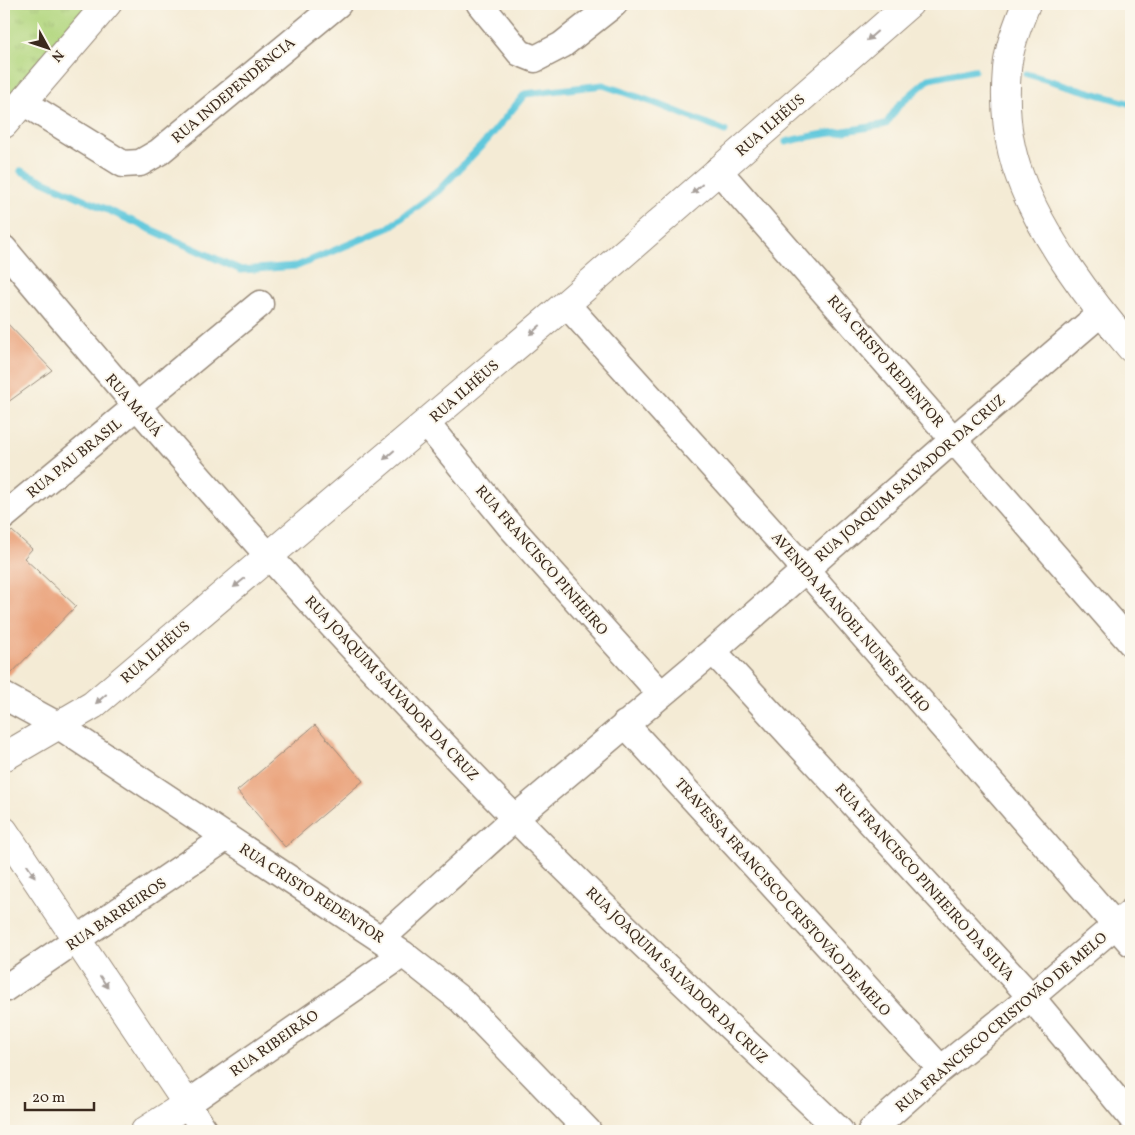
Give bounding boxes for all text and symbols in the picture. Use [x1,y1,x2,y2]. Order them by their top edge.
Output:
north arrow [22,22,72,72]
one-way arrow [866,30,878,41]
street label: RUA INDEPENDÊNCIA [168,33,301,149]
text: N [46,45,67,65]
street label: RUA ILHÉUS [732,90,810,162]
one-way arrow [691,183,703,195]
street label: RUA CRISTO REDENTOR [821,291,948,433]
one-way arrow [529,325,542,336]
street label: RUA ILHÉUS [426,356,504,428]
street label: RUA MAUÁ [100,370,166,442]
street label: RUA JOAQUIM SALVADOR DA CRUZ [811,390,1011,568]
street label: RUA PAU BRASIL [23,414,127,504]
one-way arrow [384,449,396,461]
street label: RUA FRANCISCO PINHEIRO [470,481,612,641]
street label: AVENIDA MANOEL NUNES FILHO [766,528,934,718]
one-way arrow [232,577,245,588]
street label: RUA JOAQUIM SALVADOR DA CRUZ [299,592,483,786]
street label: RUA ILHÉUS [117,617,195,689]
one-way arrow [95,693,108,704]
street label: TRAVESSA FRANCISCO CRISTOVÃO DE MELO [669,774,895,1022]
street label: RUA FRANCISCO PINHEIRO DA SILVA [829,780,1019,987]
street label: RUA CRISTO REDENTOR [234,839,388,949]
one-way arrow [26,865,36,878]
street label: RUA BARREIROS [62,874,171,957]
street label: RUA JOAQUIM SALVADOR DA CRUZ [580,883,772,1069]
street label: RUA FRANCISCO CRISTOVÃO DE MELO [892,928,1112,1118]
one-way arrow [99,975,109,988]
street label: RUA RIBEIRÃO [226,1006,324,1083]
scale bar [25,1080,94,1112]
text: 20 m [32,1088,65,1109]

